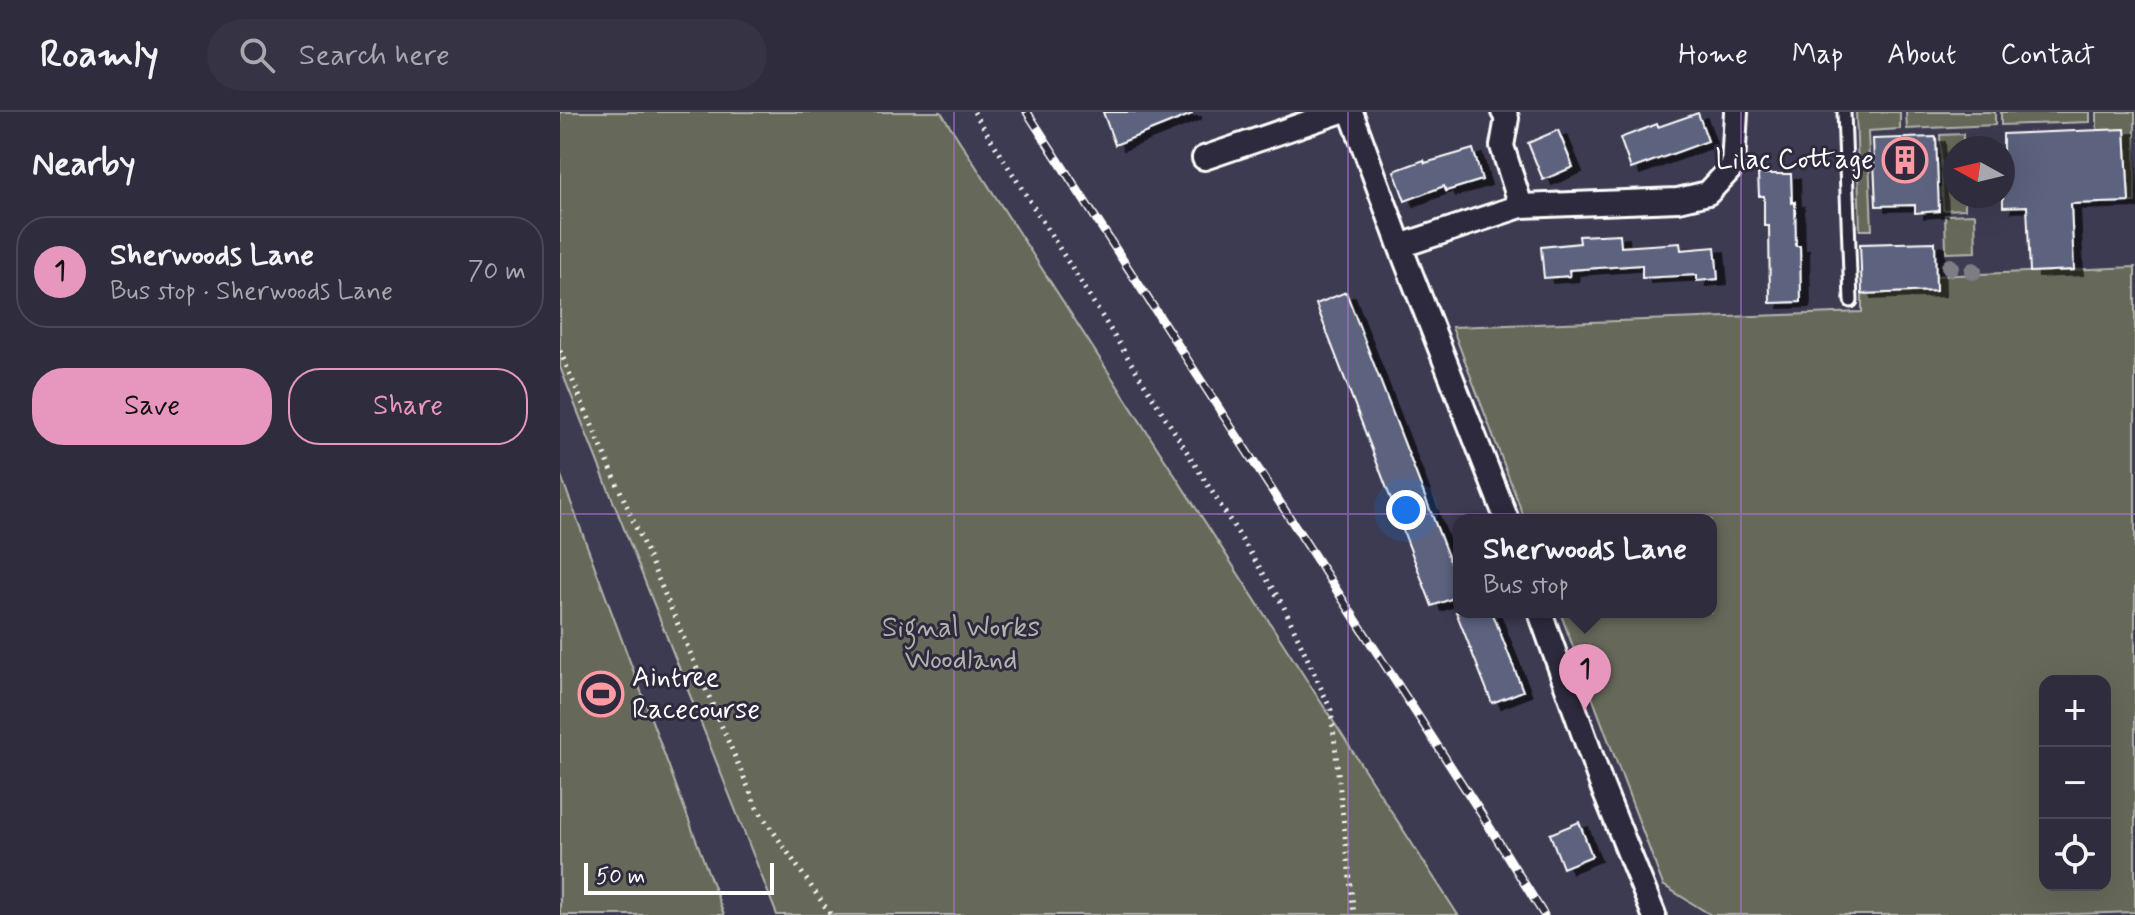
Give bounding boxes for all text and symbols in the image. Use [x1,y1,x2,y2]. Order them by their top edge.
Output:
search box [207,19,767,91]
text: Roamly [40,31,159,80]
icon: search [235,33,279,77]
text: Search here [299,36,450,75]
text: Home [1678,37,1748,74]
text: Map [1792,37,1843,74]
text: About [1887,37,1956,74]
text: Contact [2000,37,2095,74]
building icon: Lilac Cottage [1881,136,1929,184]
north arrow [1943,136,2015,208]
text: Nearby [32,142,136,187]
place label: Lilac Cottage [1715,142,1874,179]
text: Sherwoods Lane [110,236,314,275]
text: 1 [54,255,66,289]
text: 70 m [468,255,526,289]
text: Bus stop · Sherwoods Lane [110,275,393,309]
button: Save [32,368,272,445]
button: Share [288,368,528,445]
your location [1386,490,1426,530]
popup [1453,514,1717,618]
text: Sherwoods Lane [1483,530,1687,569]
text: Bus stop [1483,569,1569,603]
park label: Signal Works Woodland [882,610,1040,679]
pin: 1 [1559,644,1611,710]
place label: Aintree Racecourse [632,660,760,729]
sports icon: Aintree Racecourse [577,670,625,718]
map controls [2039,675,2111,891]
button: + [2039,675,2111,747]
button: − [2039,747,2111,819]
button: locate [2039,819,2111,891]
scale bar [584,859,774,895]
text: 50 m [596,863,645,891]

